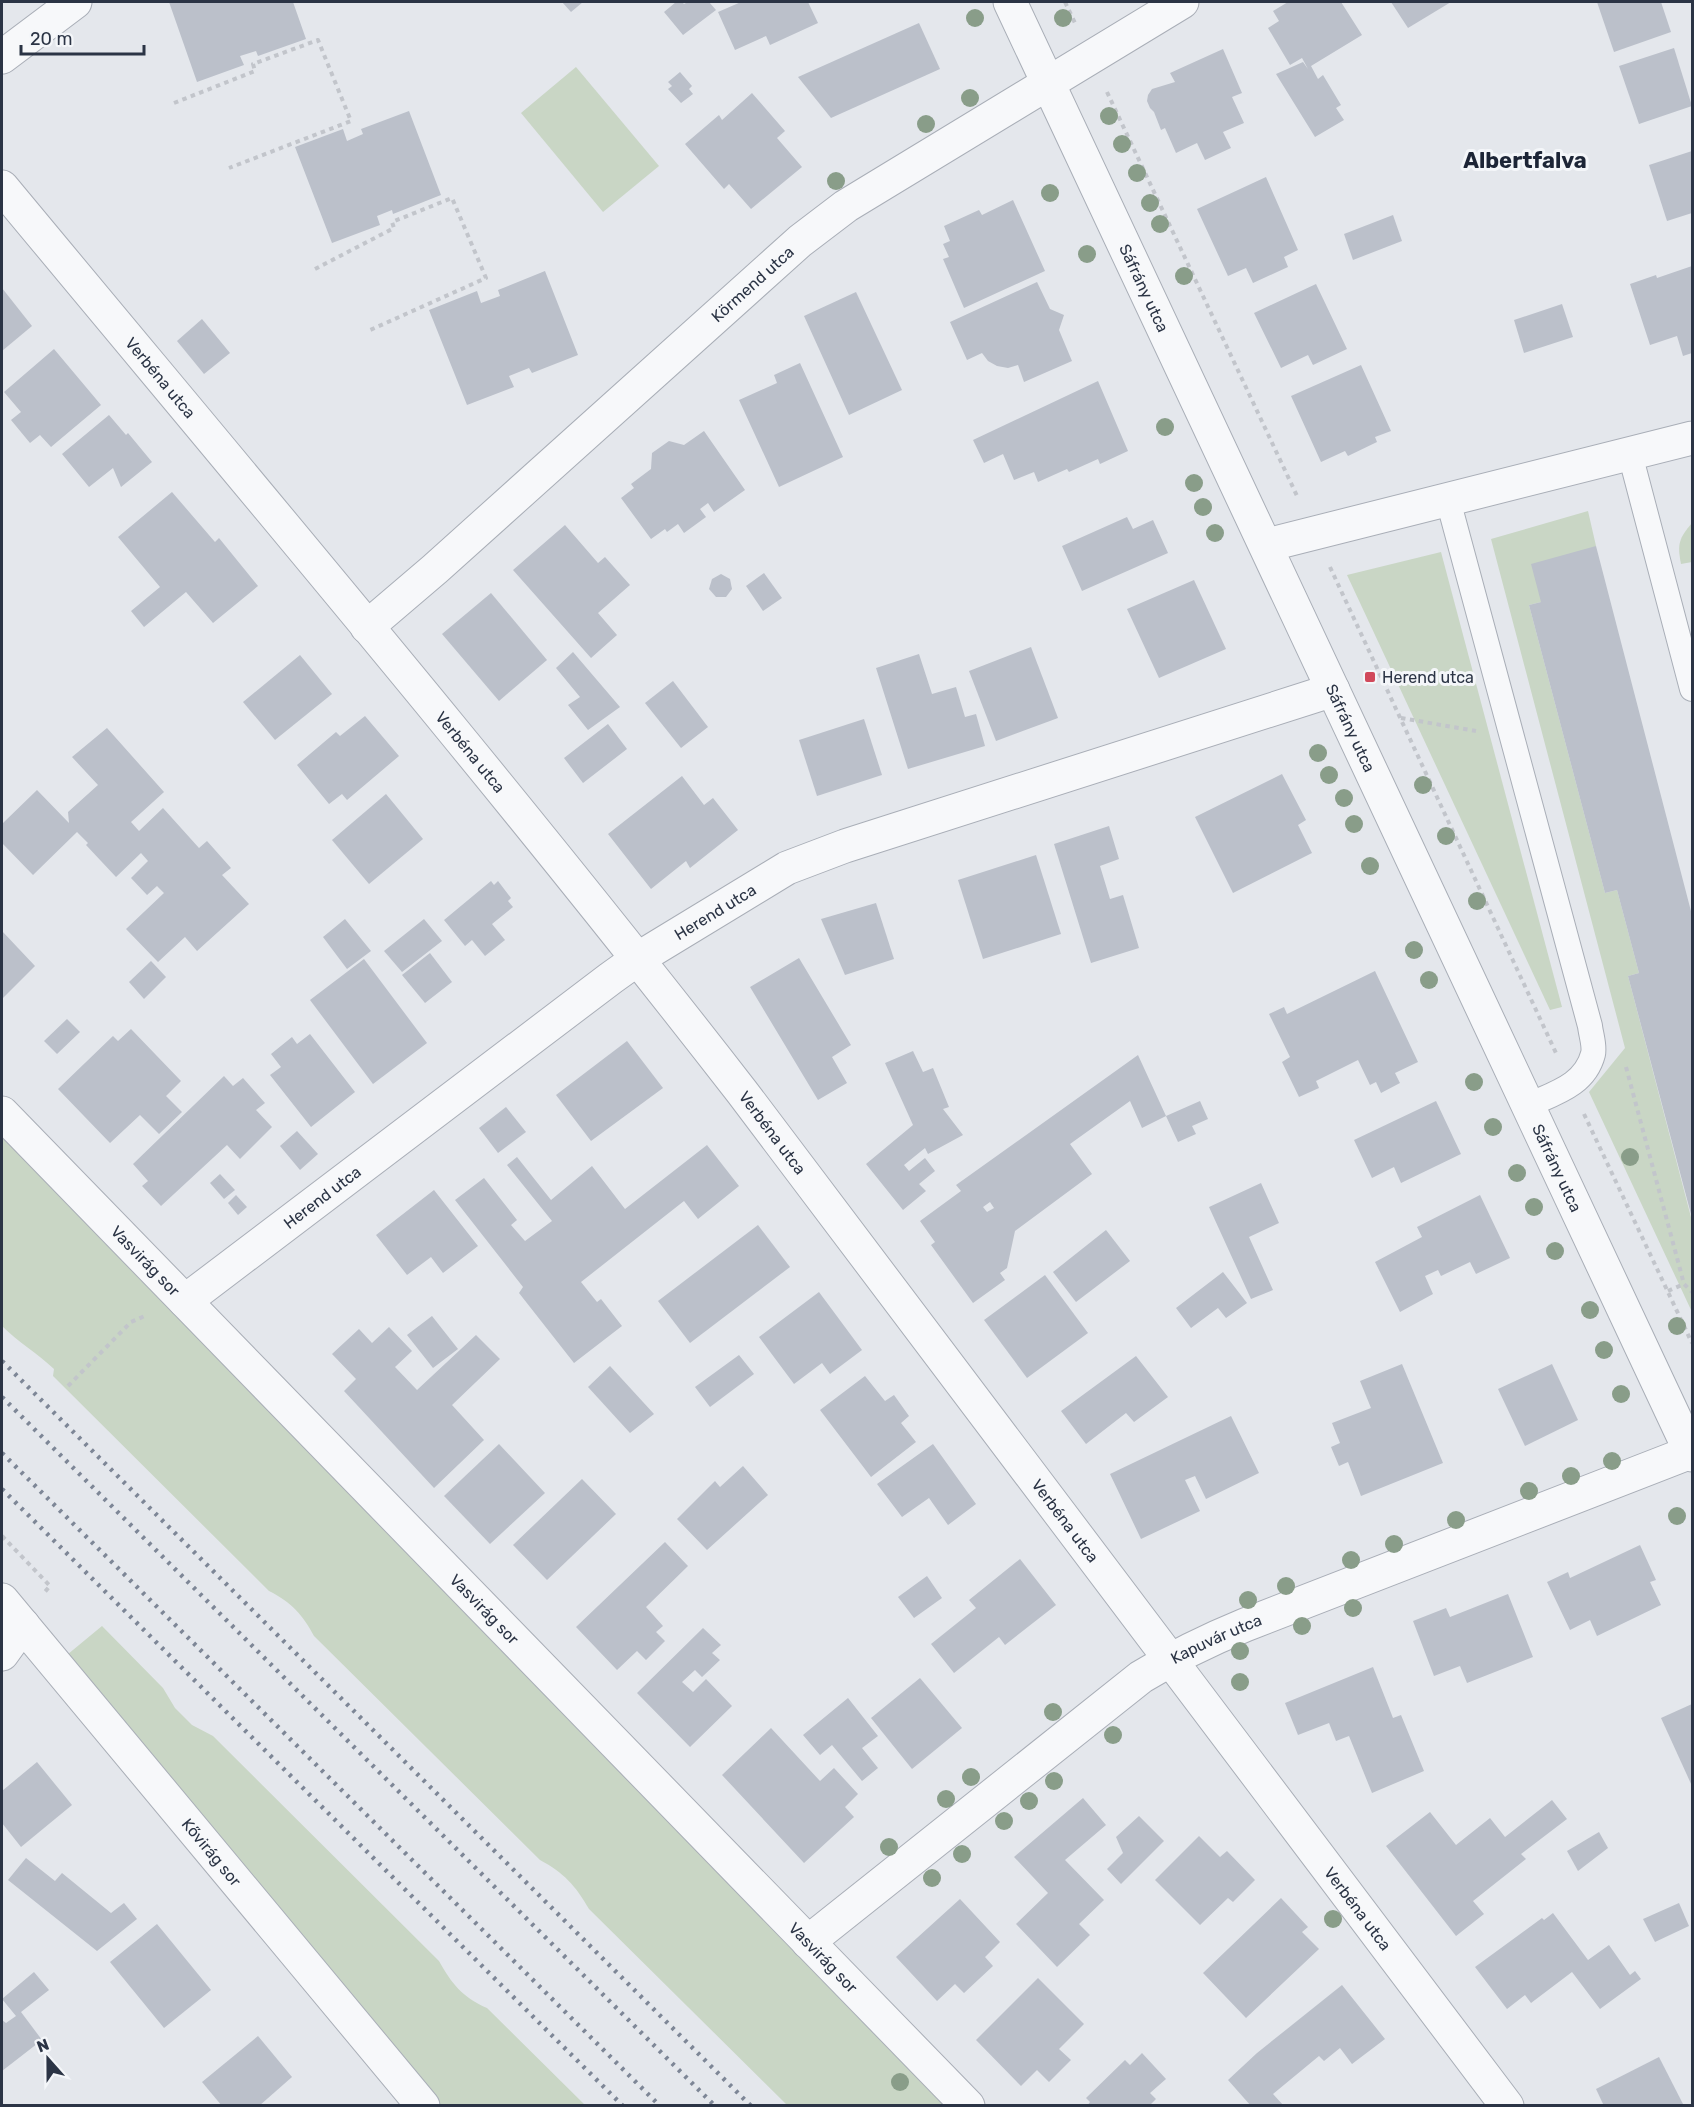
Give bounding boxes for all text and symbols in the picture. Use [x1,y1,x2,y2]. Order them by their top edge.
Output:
scale bar [21,18,144,56]
text: 20 m [30,28,72,50]
district label: Albertfalva [1463,147,1587,174]
street label: Sáfrány utca [1115,241,1173,335]
street label: Körmend utca [707,242,798,326]
street label: Verbéna utca [121,334,199,422]
place label: Herend utca [1382,668,1474,687]
marker: Herend utca [1363,670,1377,684]
street label: Sáfrány utca [1322,681,1379,775]
street label: Verbéna utca [431,708,509,797]
street label: Herend utca [671,880,760,944]
street label: Verbéna utca [735,1088,810,1178]
street label: Sáfrány utca [1528,1121,1586,1215]
street label: Herend utca [280,1162,365,1233]
street label: Vasvirág sor [107,1222,184,1300]
street label: Verbéna utca [1027,1476,1102,1566]
street label: Vasvirág sor [446,1570,523,1649]
street label: Kapuvár utca [1167,1610,1265,1668]
street label: Kővirág sor [178,1815,245,1890]
street label: Verbéna utca [1320,1864,1395,1954]
street label: Vasvirág sor [785,1919,862,1997]
north arrow [18,2029,78,2089]
text: N [34,2035,52,2056]

